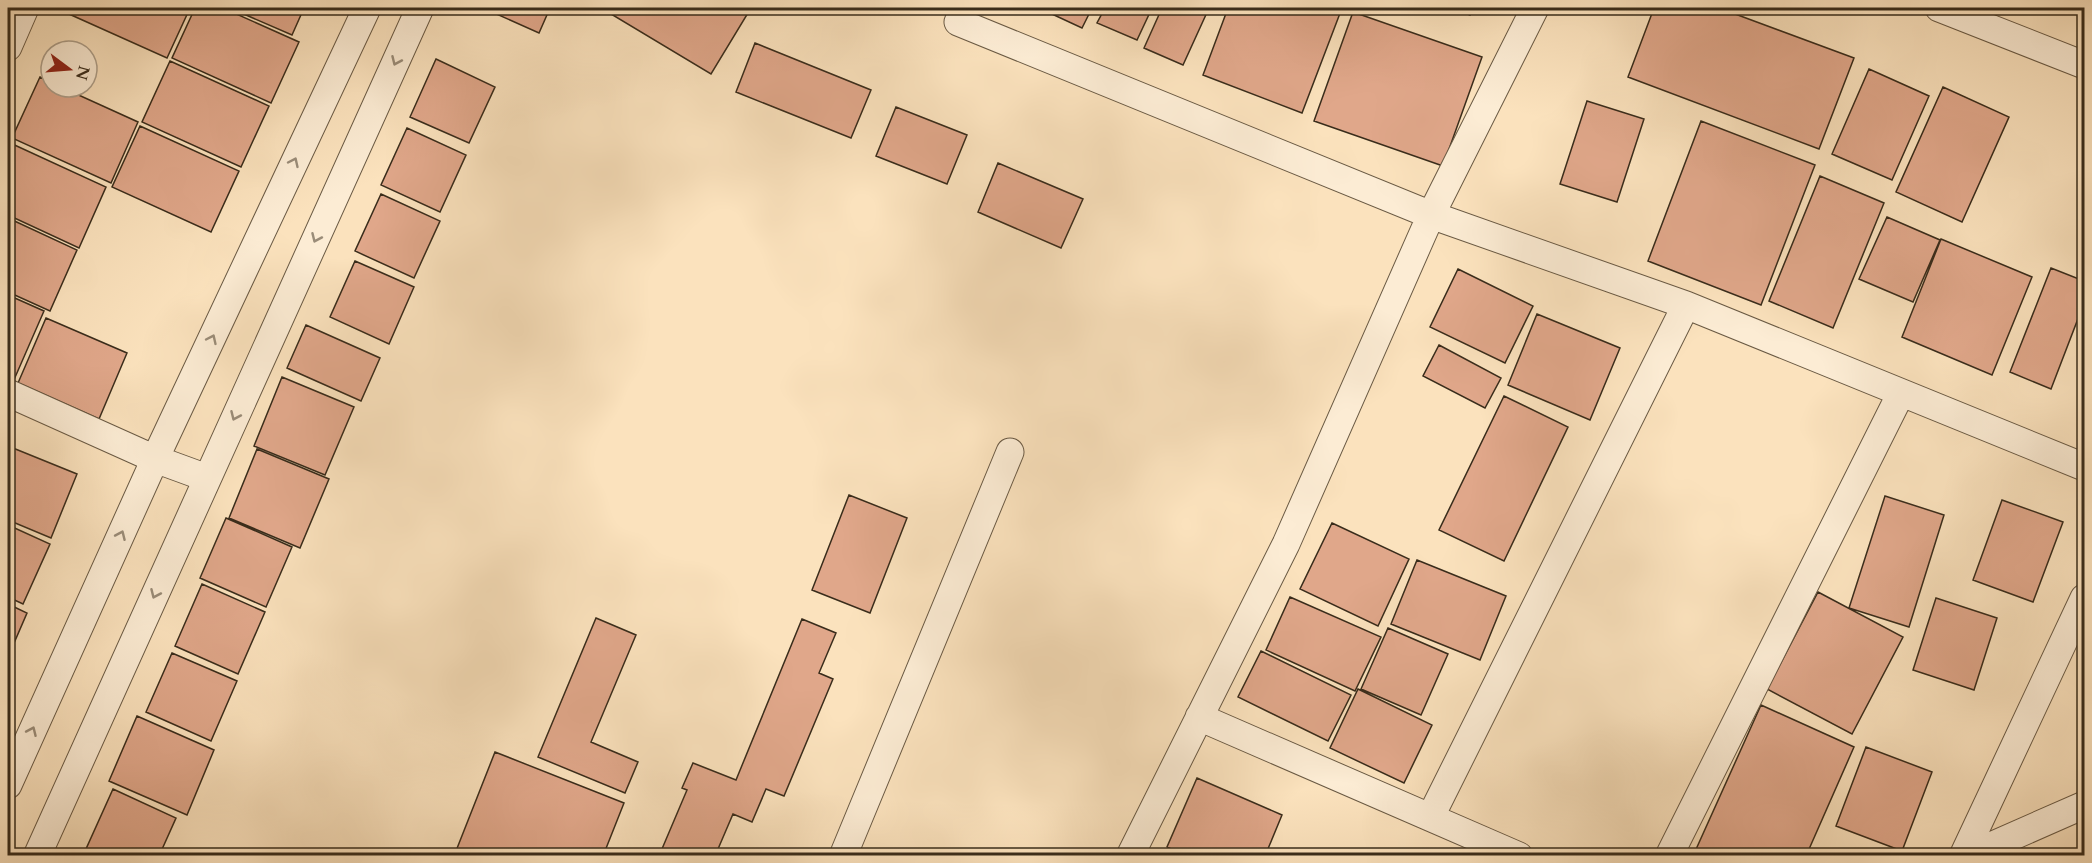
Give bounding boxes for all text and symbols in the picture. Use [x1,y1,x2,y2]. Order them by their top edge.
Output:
north arrow [39,39,99,99]
one-way arrow [391,54,403,65]
text: N [70,63,95,83]
one-way arrow [287,158,299,169]
one-way arrow [311,232,323,243]
one-way arrow [204,334,216,345]
one-way arrow [231,410,243,421]
one-way arrow [114,530,126,541]
one-way arrow [150,587,162,598]
one-way arrow [24,727,36,738]

